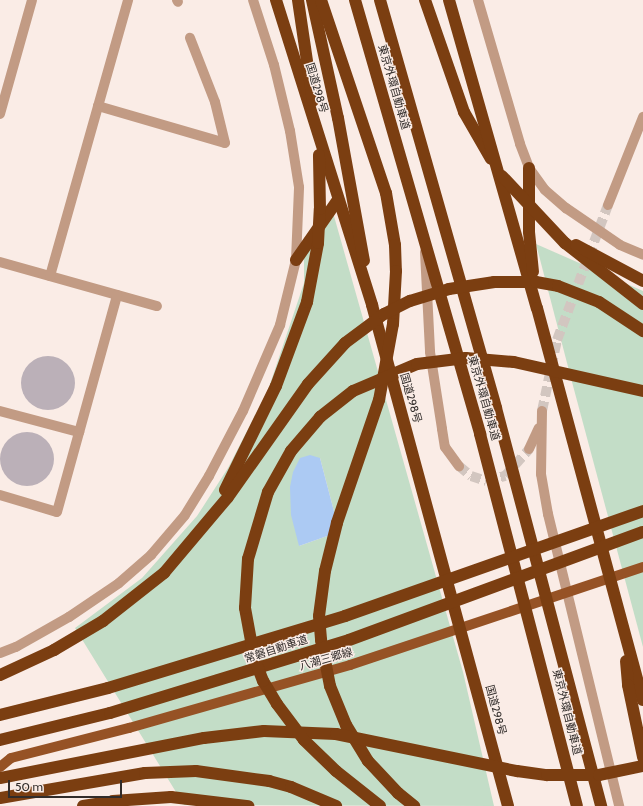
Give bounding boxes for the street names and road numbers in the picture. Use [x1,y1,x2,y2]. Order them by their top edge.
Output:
street label: 東京外環自動車道 [376,43,412,131]
street label: 国道298号 [303,61,331,115]
street label: 東京外環自動車道 [466,354,502,442]
street label: 国道298号 [398,371,424,425]
street label: 常磐自動車道 [243,633,309,665]
street label: 八潮三郷線 [298,645,354,673]
street label: 東京外環自動車道 [550,668,584,756]
street label: 国道298号 [483,683,509,737]

